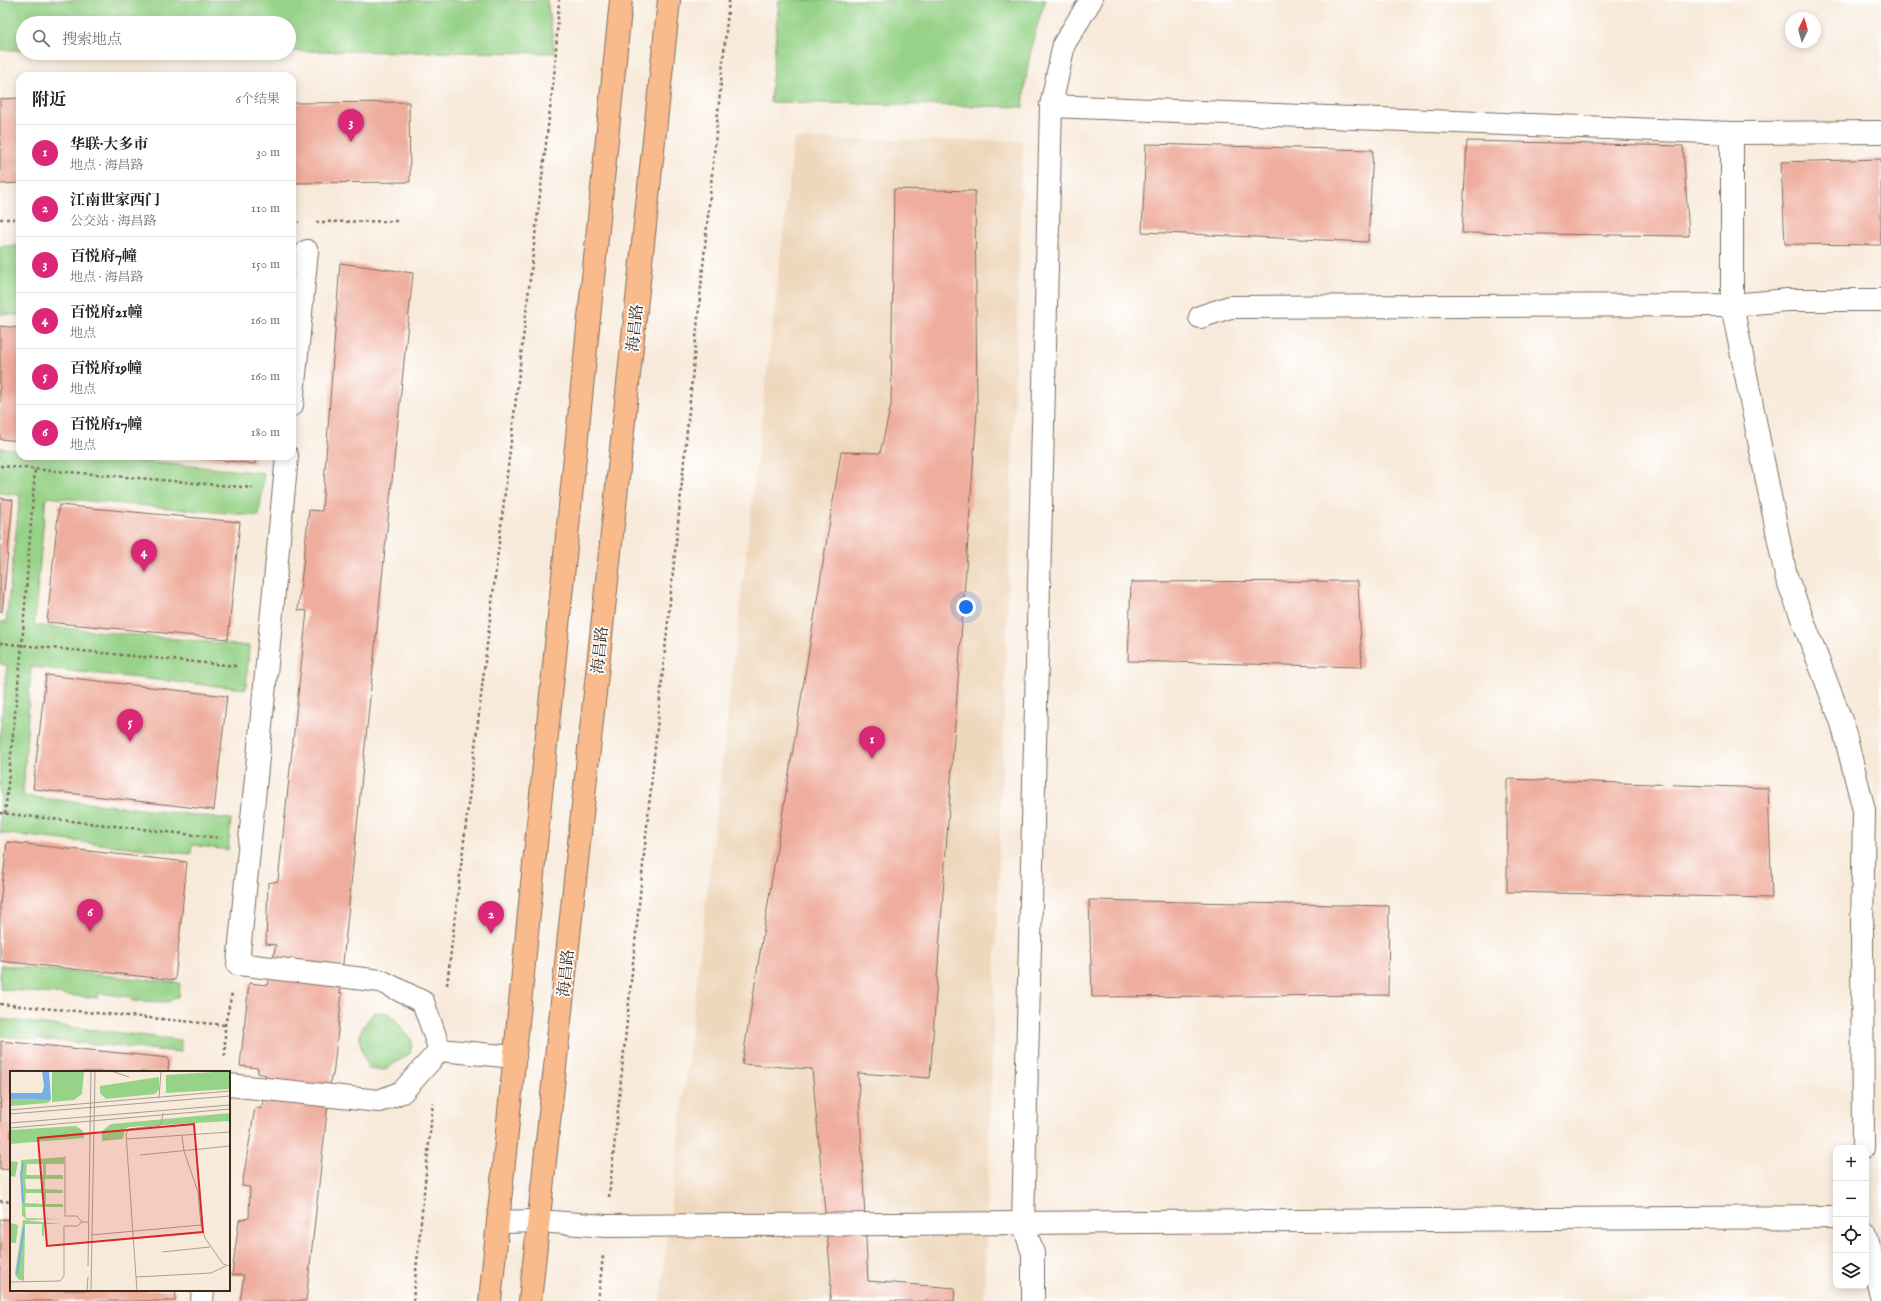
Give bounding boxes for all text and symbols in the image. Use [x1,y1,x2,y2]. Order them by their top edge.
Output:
north arrow [1785,12,1821,48]
search box [16,16,296,60]
icon: search [30,27,52,49]
text: 搜索地点 [62,30,122,49]
text: 附近 [32,90,66,111]
text: 6个结果 [236,91,280,108]
pin: 3 [338,109,364,142]
text: 华联·大多市 [70,135,148,154]
text: 1 [43,144,47,161]
text: 30 m [256,144,280,161]
text: 地点 · 海昌路 [70,157,144,174]
text: 江南世家西门 [70,191,160,210]
text: 2 [42,200,48,217]
text: 110 m [251,200,280,217]
text: 公交站 · 海昌路 [70,213,157,230]
text: 百悦府7幢 [70,247,137,266]
text: 3 [43,256,47,273]
text: 150 m [251,256,280,273]
text: 地点 · 海昌路 [70,269,144,286]
text: 百悦府21幢 [70,303,143,322]
street label: 海昌路 [624,303,648,353]
text: 4 [42,312,48,329]
text: 160 m [250,312,280,329]
text: 地点 [70,325,96,342]
text: 百悦府19幢 [70,359,142,378]
text: 5 [43,368,47,385]
text: 160 m [250,368,280,385]
text: 地点 [70,381,96,398]
text: 百悦府17幢 [70,415,143,434]
text: 6 [42,424,48,441]
text: 180 m [251,424,280,441]
text: 地点 [70,437,96,454]
pin: 4 [131,539,157,572]
your location [956,597,976,617]
street label: 海昌路 [589,625,613,675]
pin: 5 [117,709,143,742]
pin: 1 [859,726,885,759]
pin: 6 [77,899,103,932]
pin: 2 [478,901,504,934]
street label: 海昌路 [555,948,579,998]
inset map [10,1071,230,1291]
map controls [1833,1145,1869,1289]
button: + [1833,1145,1869,1181]
button: − [1833,1181,1869,1217]
button: locate [1833,1217,1869,1253]
button: layers [1833,1253,1869,1289]

